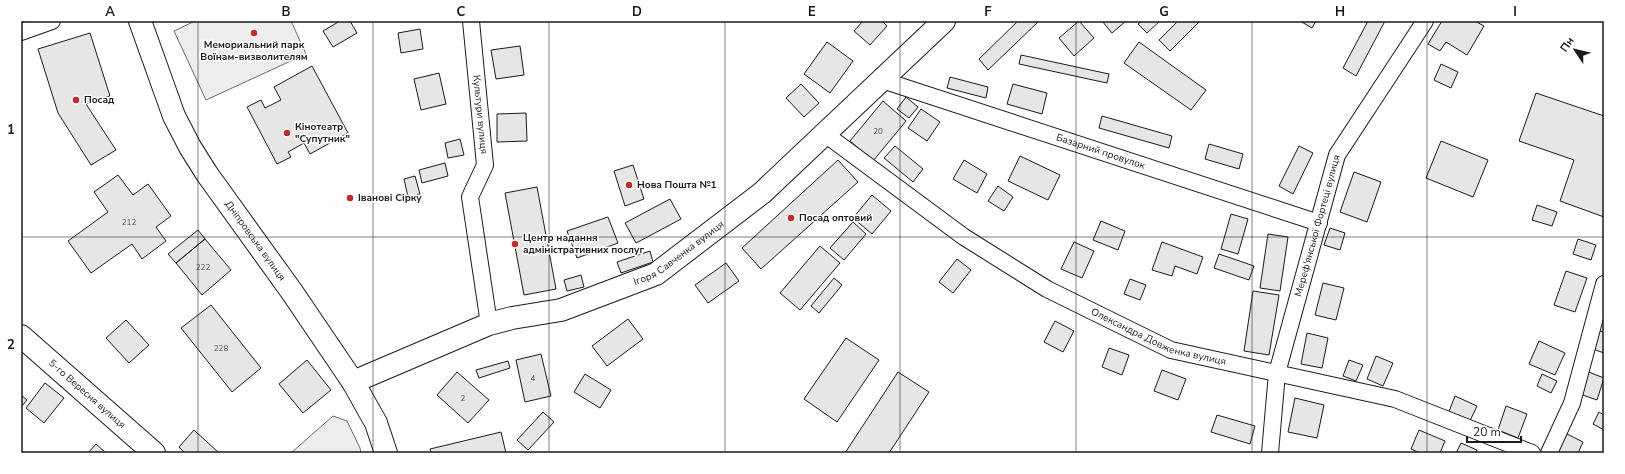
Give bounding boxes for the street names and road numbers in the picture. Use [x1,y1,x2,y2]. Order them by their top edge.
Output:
street label: Культури вулиця [469,74,491,155]
street label: Базарний провулок [1054,130,1148,173]
street label: Мереф'янської Фортеці вулиця [1291,153,1344,298]
street label: Дніпровська вулиця [221,198,289,284]
street label: Ігоря Савченка вулиця [631,218,727,289]
street label: Олександра Довженка вулиця [1089,305,1227,369]
street label: 5-го Вересня вулиця [46,356,129,432]

